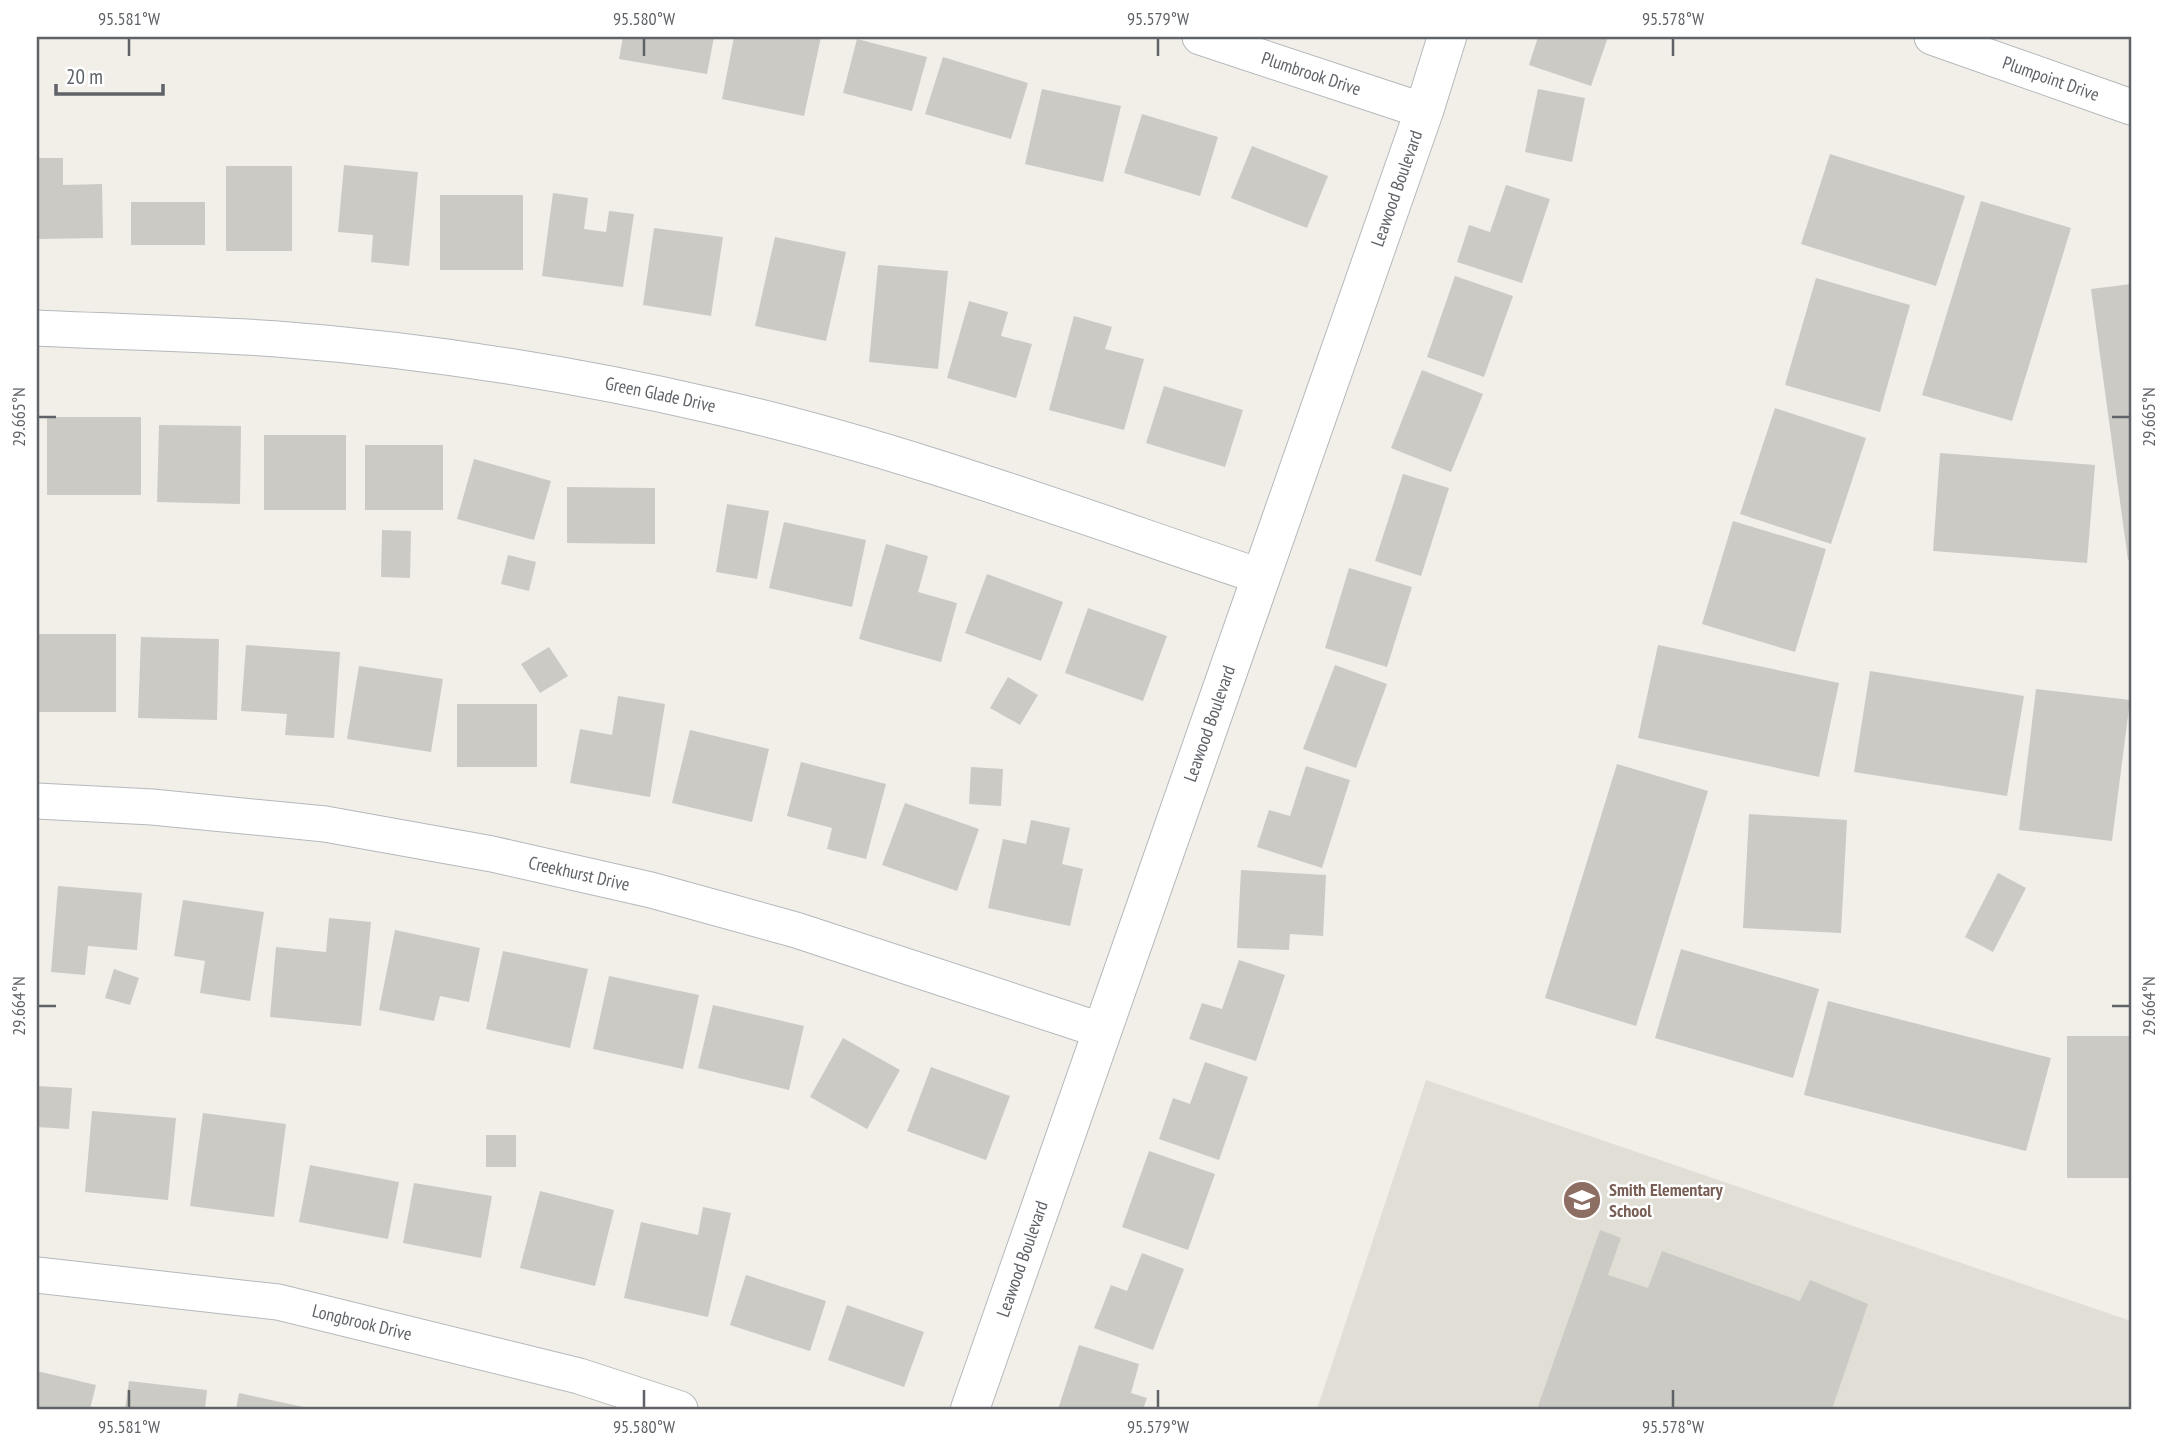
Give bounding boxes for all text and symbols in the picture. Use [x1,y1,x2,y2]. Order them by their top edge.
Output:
text: 95.581°W [98,7,160,30]
text: 95.580°W [613,7,675,30]
text: 95.579°W [1127,7,1189,30]
text: 95.578°W [1642,7,1704,30]
street label: Plumbrook Drive [1259,46,1364,100]
street label: Plumpoint Drive [2000,51,2102,106]
scale bar [56,52,163,96]
text: 20 m [66,63,103,90]
street label: Leawood Boulevard [1366,127,1427,249]
street label: Green Glade Drive [603,371,718,417]
text: 29.665°N [7,387,30,447]
text: 29.665°N [2137,387,2160,447]
street label: Leawood Boulevard [1178,662,1240,785]
street label: Creekhurst Drive [527,851,632,896]
text: 29.664°N [7,976,30,1036]
text: 29.664°N [2137,976,2160,1036]
place label: Smith Elementary School [1609,1178,1723,1222]
school or university icon: Smith Elementary School [1561,1179,1603,1221]
street label: Leawood Boulevard [991,1198,1053,1320]
street label: Longbrook Drive [310,1299,414,1345]
text: 95.581°W [98,1415,160,1438]
text: 95.580°W [613,1415,675,1438]
text: 95.579°W [1127,1415,1189,1438]
text: 95.578°W [1642,1415,1704,1438]

